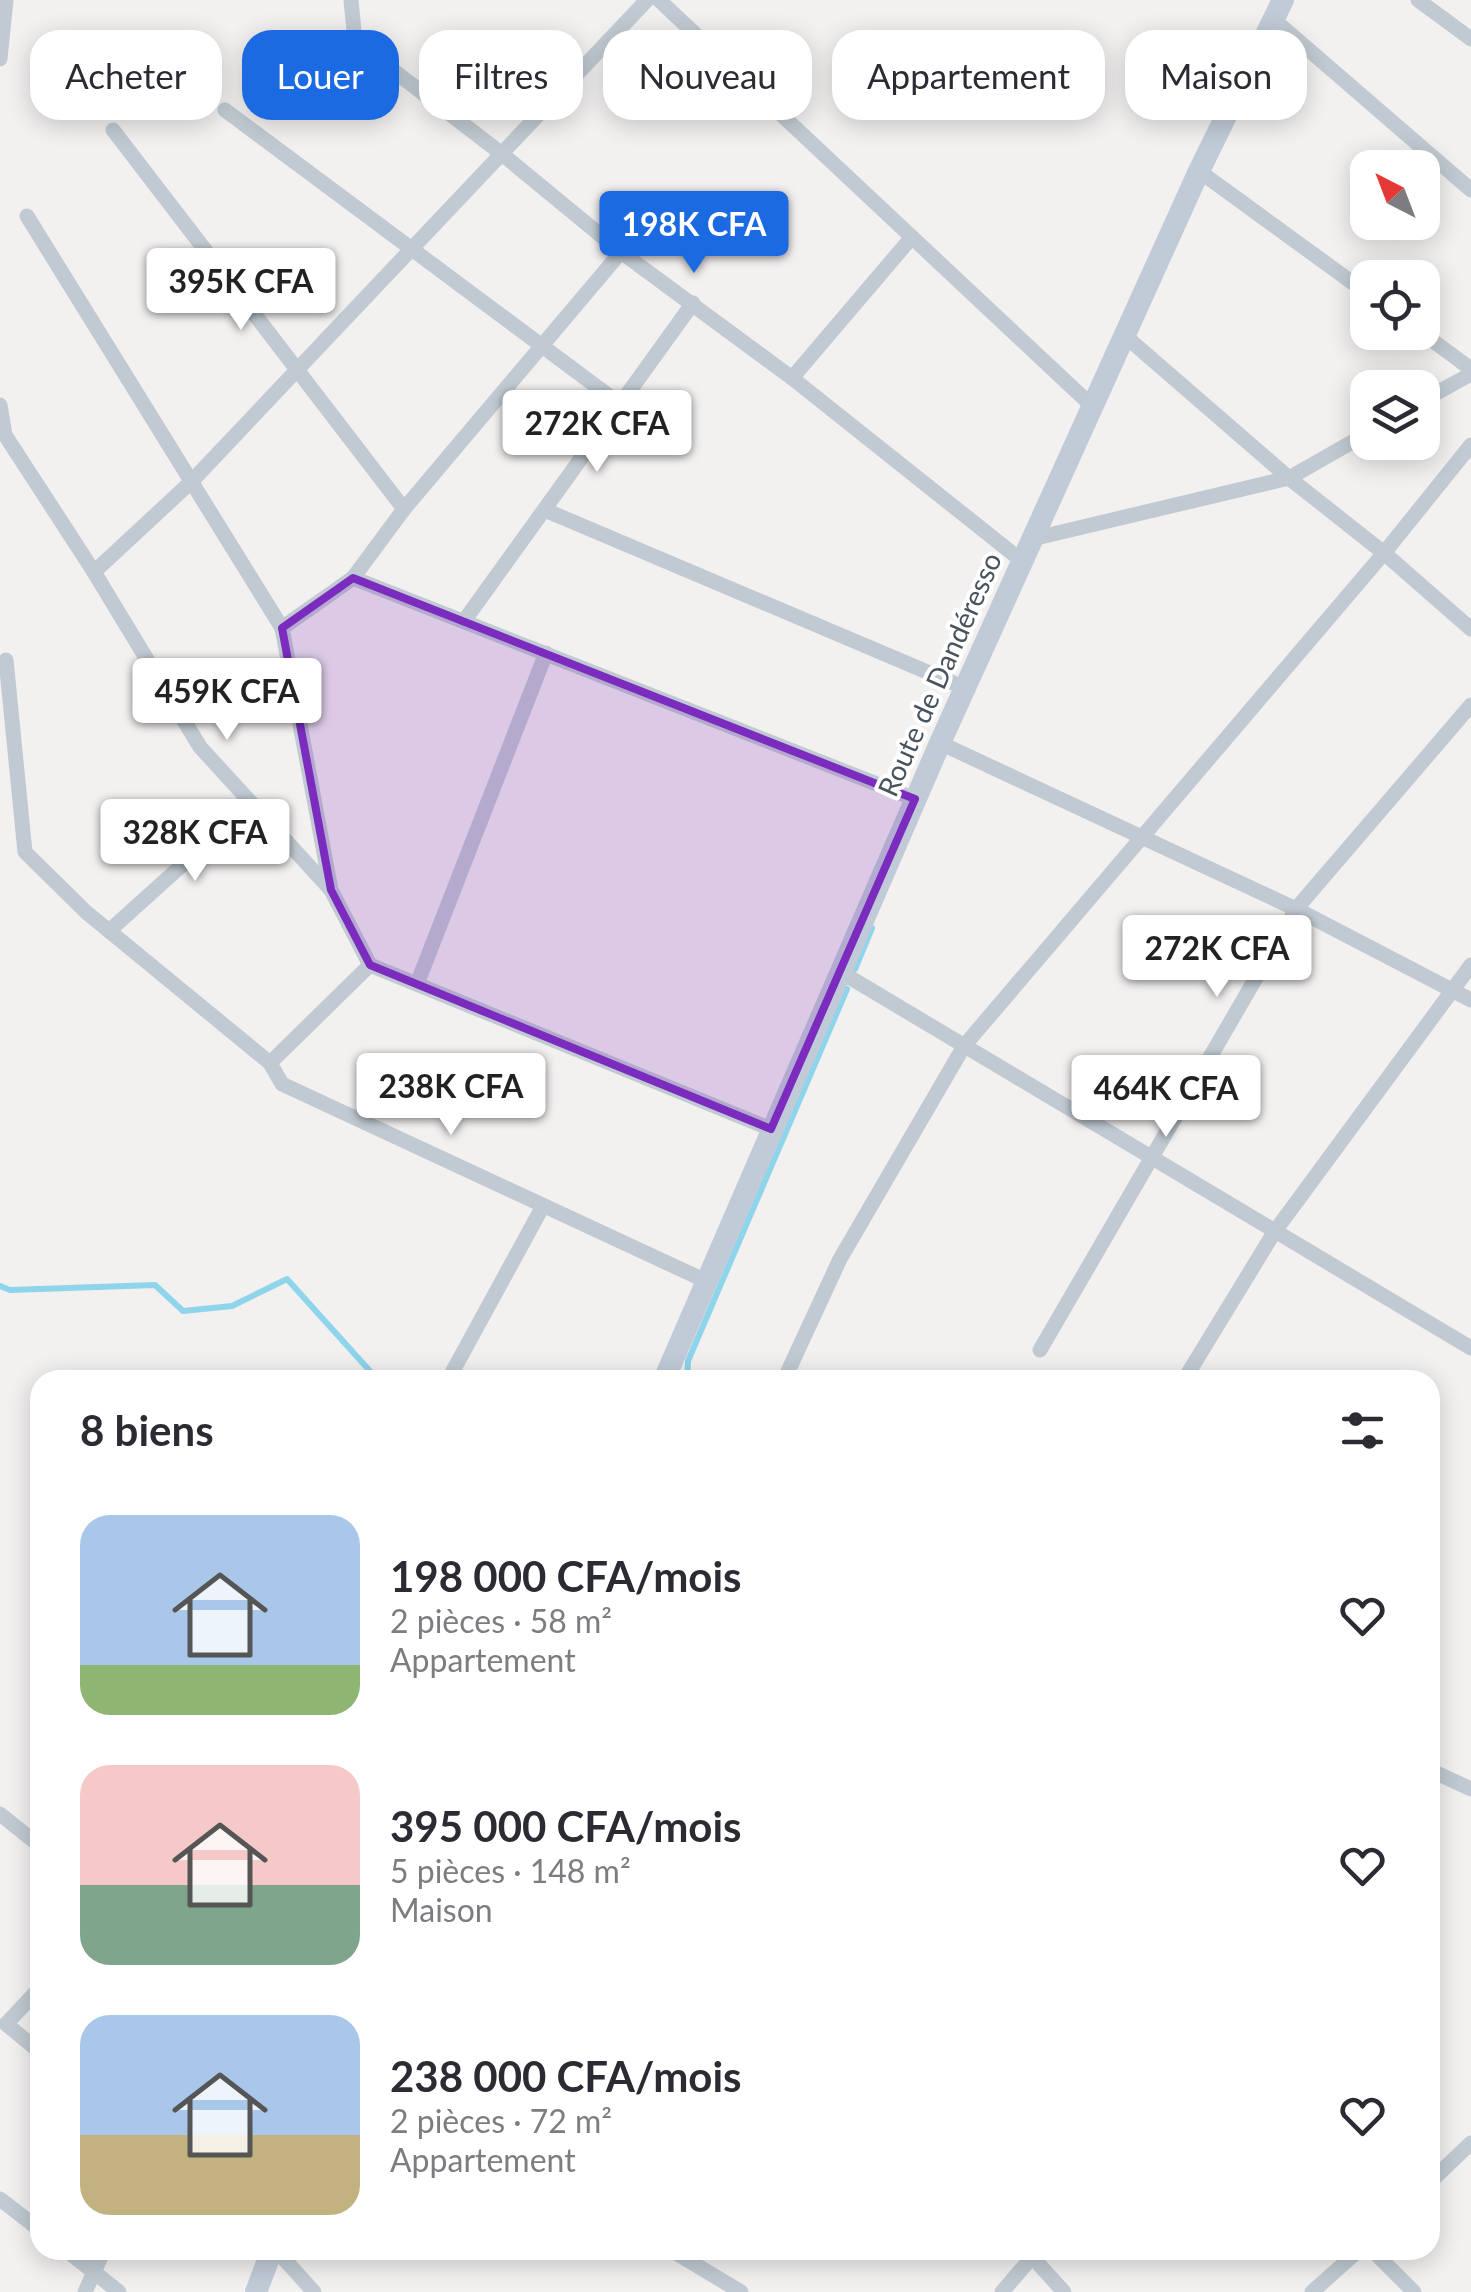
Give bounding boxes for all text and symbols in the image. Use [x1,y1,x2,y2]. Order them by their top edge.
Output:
chip: Acheter [30,30,222,120]
chip: Louer [242,30,399,120]
chip: Filtres [419,30,583,120]
chip: Nouveau [603,30,812,120]
chip: Appartement [832,30,1105,120]
chip: Maison [1125,30,1307,120]
north arrow [1350,150,1440,240]
map controls [1350,150,1440,460]
pin: 198K CFA [591,191,797,276]
text: 198K CFA [622,204,767,243]
pin: 395K CFA [138,248,344,333]
button: locate [1350,260,1440,350]
text: 395K CFA [169,261,314,300]
button: layers [1350,370,1440,460]
pin: 272K CFA [494,390,700,475]
text: 272K CFA [525,403,670,442]
street label: Route de Dandéresso [870,547,1008,801]
pin: 459K CFA [124,658,330,743]
text: 459K CFA [155,671,300,710]
pin: 328K CFA [92,799,298,884]
text: 328K CFA [123,812,268,851]
pin: 272K CFA [1114,915,1320,1000]
text: 272K CFA [1145,928,1290,967]
pin: 238K CFA [348,1053,554,1138]
pin: 464K CFA [1063,1055,1269,1140]
text: 238K CFA [379,1066,524,1105]
text: 464K CFA [1094,1068,1239,1107]
icon: filters [1335,1403,1390,1458]
text: 8 biens [80,1405,214,1455]
text: 198 000 CFA/mois [390,1551,742,1601]
icon: home [160,1555,280,1675]
icon: heart [1335,1588,1390,1643]
text: 2 pièces · 58 m² [390,1601,612,1640]
text: Appartement [390,1640,576,1679]
text: 395 000 CFA/mois [390,1801,742,1851]
icon: home [160,1805,280,1925]
icon: heart [1335,1838,1390,1893]
text: 5 pièces · 148 m² [390,1851,631,1890]
text: Maison [390,1890,493,1929]
text: 238 000 CFA/mois [390,2051,742,2101]
icon: home [160,2055,280,2175]
icon: heart [1335,2088,1390,2143]
text: 2 pièces · 72 m² [390,2101,612,2140]
text: Appartement [390,2140,576,2179]

